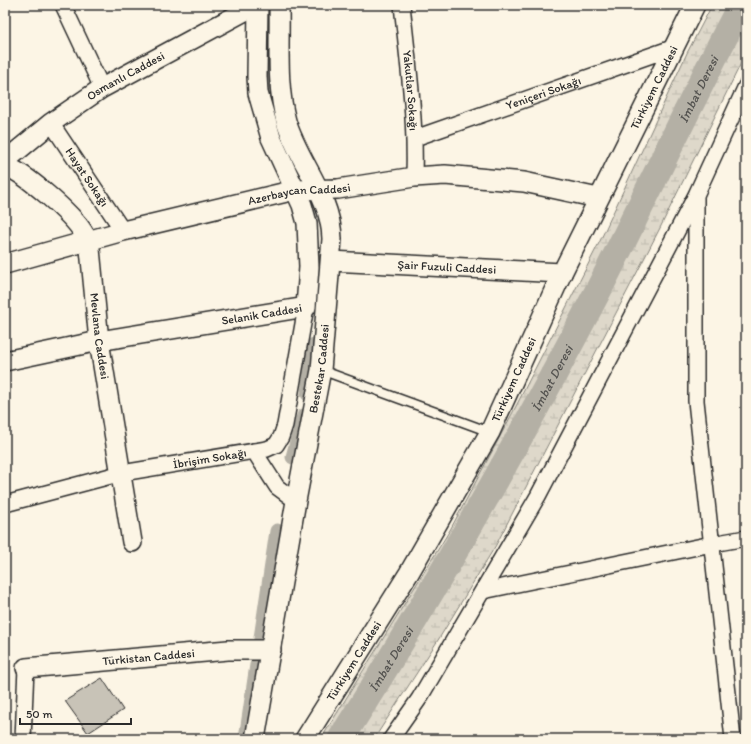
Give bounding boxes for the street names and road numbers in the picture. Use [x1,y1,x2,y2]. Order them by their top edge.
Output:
street label: Türkiyem Caddesi [627,43,681,132]
street label: Osmanlı Caddesi [84,49,167,103]
street label: Yakutlar Sokağı [400,50,421,131]
street label: Yeniçeri Sokağı [504,73,583,113]
street label: Hayat Sokağı [62,145,112,209]
street label: Azerbaycan Caddesi [246,180,351,208]
street label: Şair Fuzuli Caddesi [397,257,497,277]
street label: Mevlana Caddesi [87,292,112,380]
street label: Selanik Caddesi [220,301,303,328]
street label: Bestekar Caddesi [306,323,332,414]
street label: Türkiyem Caddesi [488,335,539,424]
street label: İbrişim Sokağı [172,446,247,471]
street label: Türkiyem Caddesi [324,618,384,704]
street label: Türkistan Caddesi [102,646,195,668]

